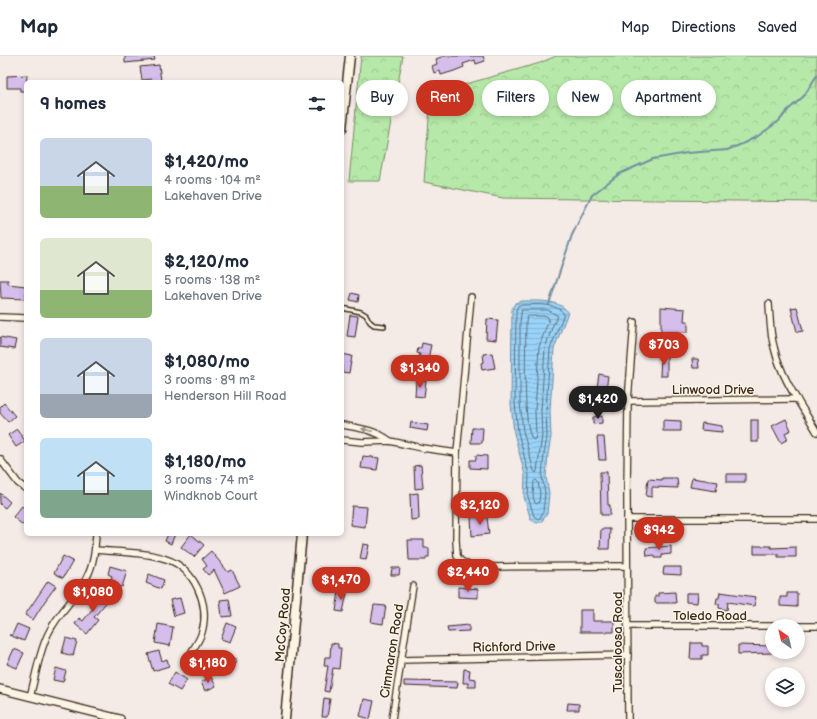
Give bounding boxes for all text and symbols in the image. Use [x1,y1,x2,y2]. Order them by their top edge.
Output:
text: Map [20,16,58,39]
text: Map [621,19,649,36]
text: Directions [671,19,736,36]
text: Saved [758,19,797,36]
chip: Buy [356,80,408,116]
chip: Rent [416,80,474,116]
chip: Filters [482,80,549,116]
chip: New [557,80,613,116]
chip: Apartment [621,80,716,116]
icon: filters [306,93,328,115]
text: 9 homes [40,94,106,114]
text: $1,420/mo [164,152,249,172]
icon: home [72,154,120,202]
text: 4 rooms · 104 m² [164,172,261,188]
text: Lakehaven Drive [164,188,262,204]
text: $2,120/mo [164,252,249,272]
icon: home [72,254,120,302]
text: 5 rooms · 138 m² [164,272,260,288]
text: Lakehaven Drive [164,288,262,304]
pin: $703 [640,332,688,366]
text: $703 [648,337,680,353]
text: $1,080/mo [164,352,250,372]
icon: home [72,354,120,402]
pin: $1,340 [387,355,453,389]
text: $1,340 [400,360,440,376]
text: 3 rooms · 89 m² [164,372,255,388]
street label: Linwood Drive [672,382,755,398]
pin: $1,420 [565,386,631,420]
text: Henderson Hill Road [164,388,286,404]
text: $1,420 [578,391,618,407]
one-way arrow [361,427,373,433]
text: $1,180/mo [164,452,246,472]
icon: home [72,454,120,502]
text: 3 rooms · 74 m² [164,472,254,488]
text: Windknob Court [164,488,258,504]
pin: $2,120 [447,492,513,526]
text: $2,120 [460,497,500,513]
pin: $942 [635,517,683,551]
text: $942 [643,522,675,538]
pin: $2,440 [435,559,501,593]
text: $2,440 [447,564,489,580]
pin: $1,470 [308,567,374,601]
text: $1,470 [321,572,361,588]
pin: $1,080 [60,579,126,613]
text: $1,080 [73,584,113,600]
street label: McCoy Road [272,587,294,663]
street label: Tuscaloosa Road [610,591,626,693]
street label: Cimmaron Road [377,603,407,699]
street label: Toledo Road [673,608,747,624]
north arrow [765,619,805,659]
map controls [765,619,805,707]
street label: Richford Drive [472,638,556,656]
pin: $1,180 [175,650,241,684]
text: $1,180 [189,655,227,671]
button: layers [765,667,805,707]

